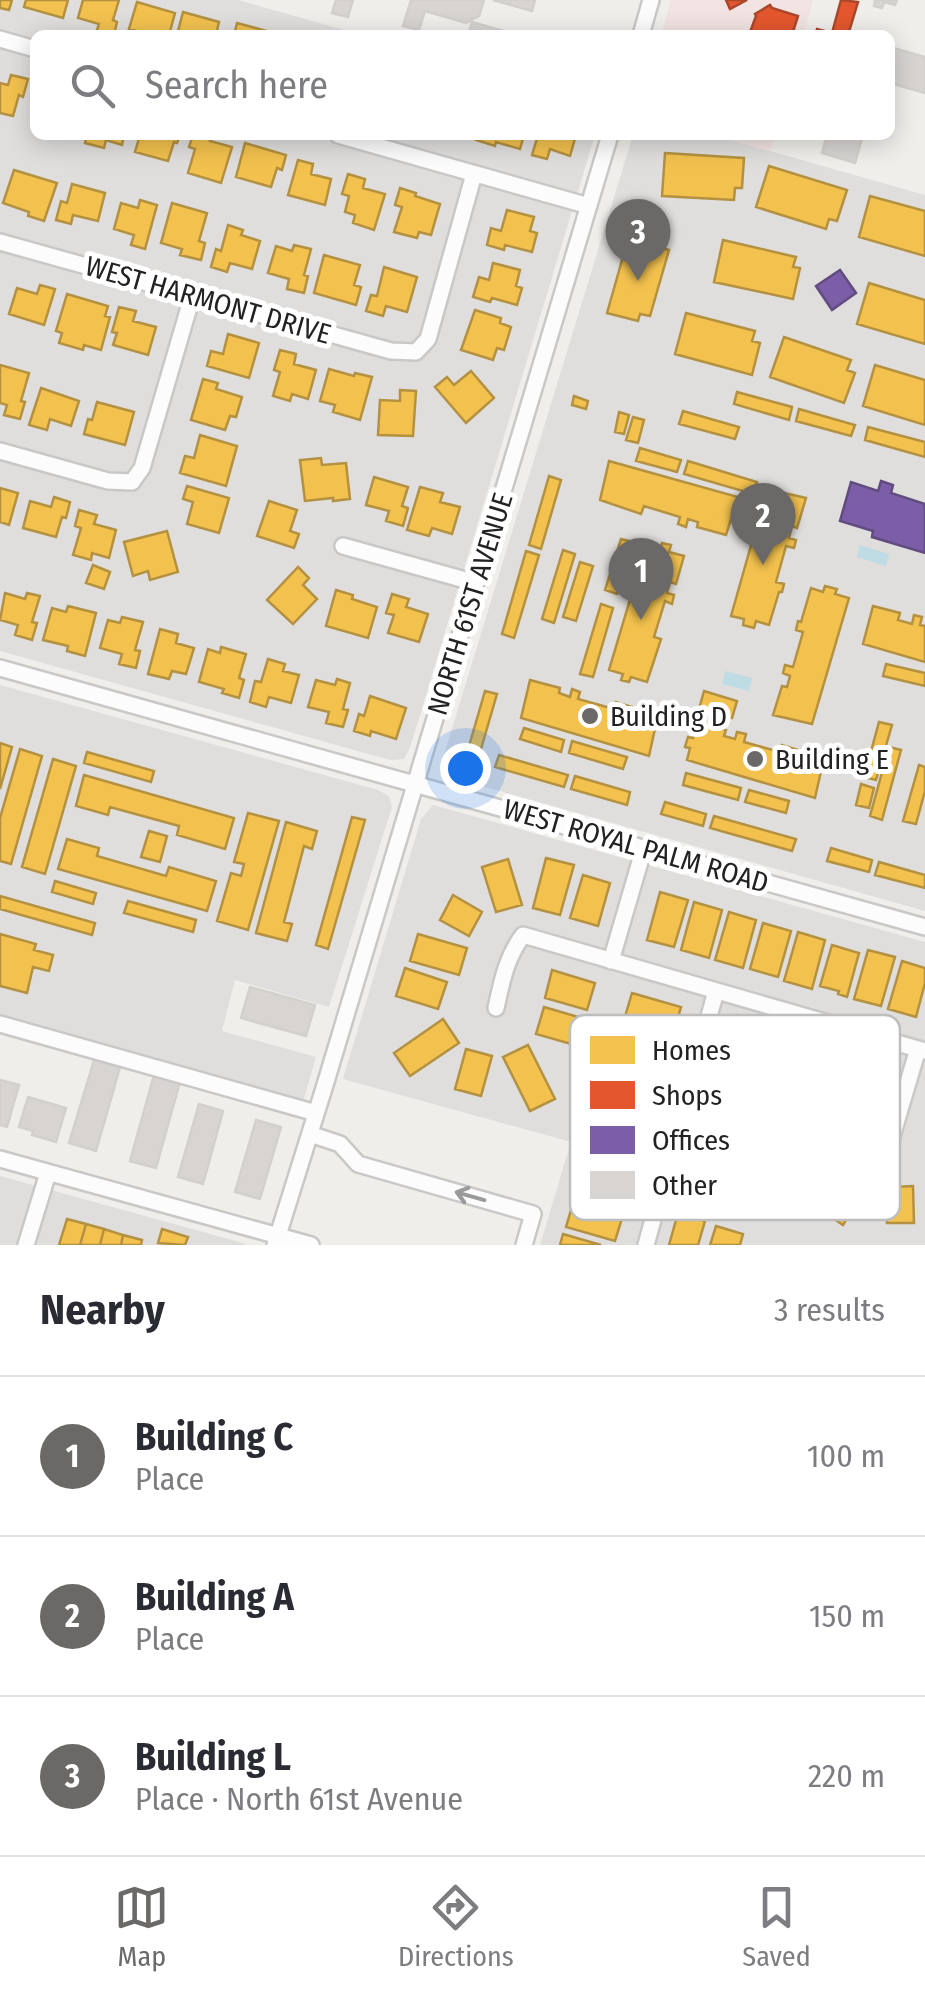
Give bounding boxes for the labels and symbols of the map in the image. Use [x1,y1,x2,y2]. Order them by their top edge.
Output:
pin: 3 [606,198,670,281]
street label: WEST HARMONT DRIVE [82,249,334,351]
pin: 2 [730,482,796,565]
street label: NORTH 61ST AVENUE [421,489,519,719]
pin: 1 [608,538,674,620]
place label: Building D [610,700,727,733]
marker: Building D [579,705,601,727]
your location [440,743,491,794]
place label: Building E [775,743,889,776]
marker: Building E [744,748,766,770]
street label: WEST ROYAL PALM ROAD [500,792,772,900]
legend [570,1015,900,1220]
text: Homes [652,1034,731,1067]
text: Shops [652,1079,722,1112]
text: Offices [652,1124,730,1157]
text: Other [652,1169,717,1202]
one-way arrow [455,1186,486,1204]

